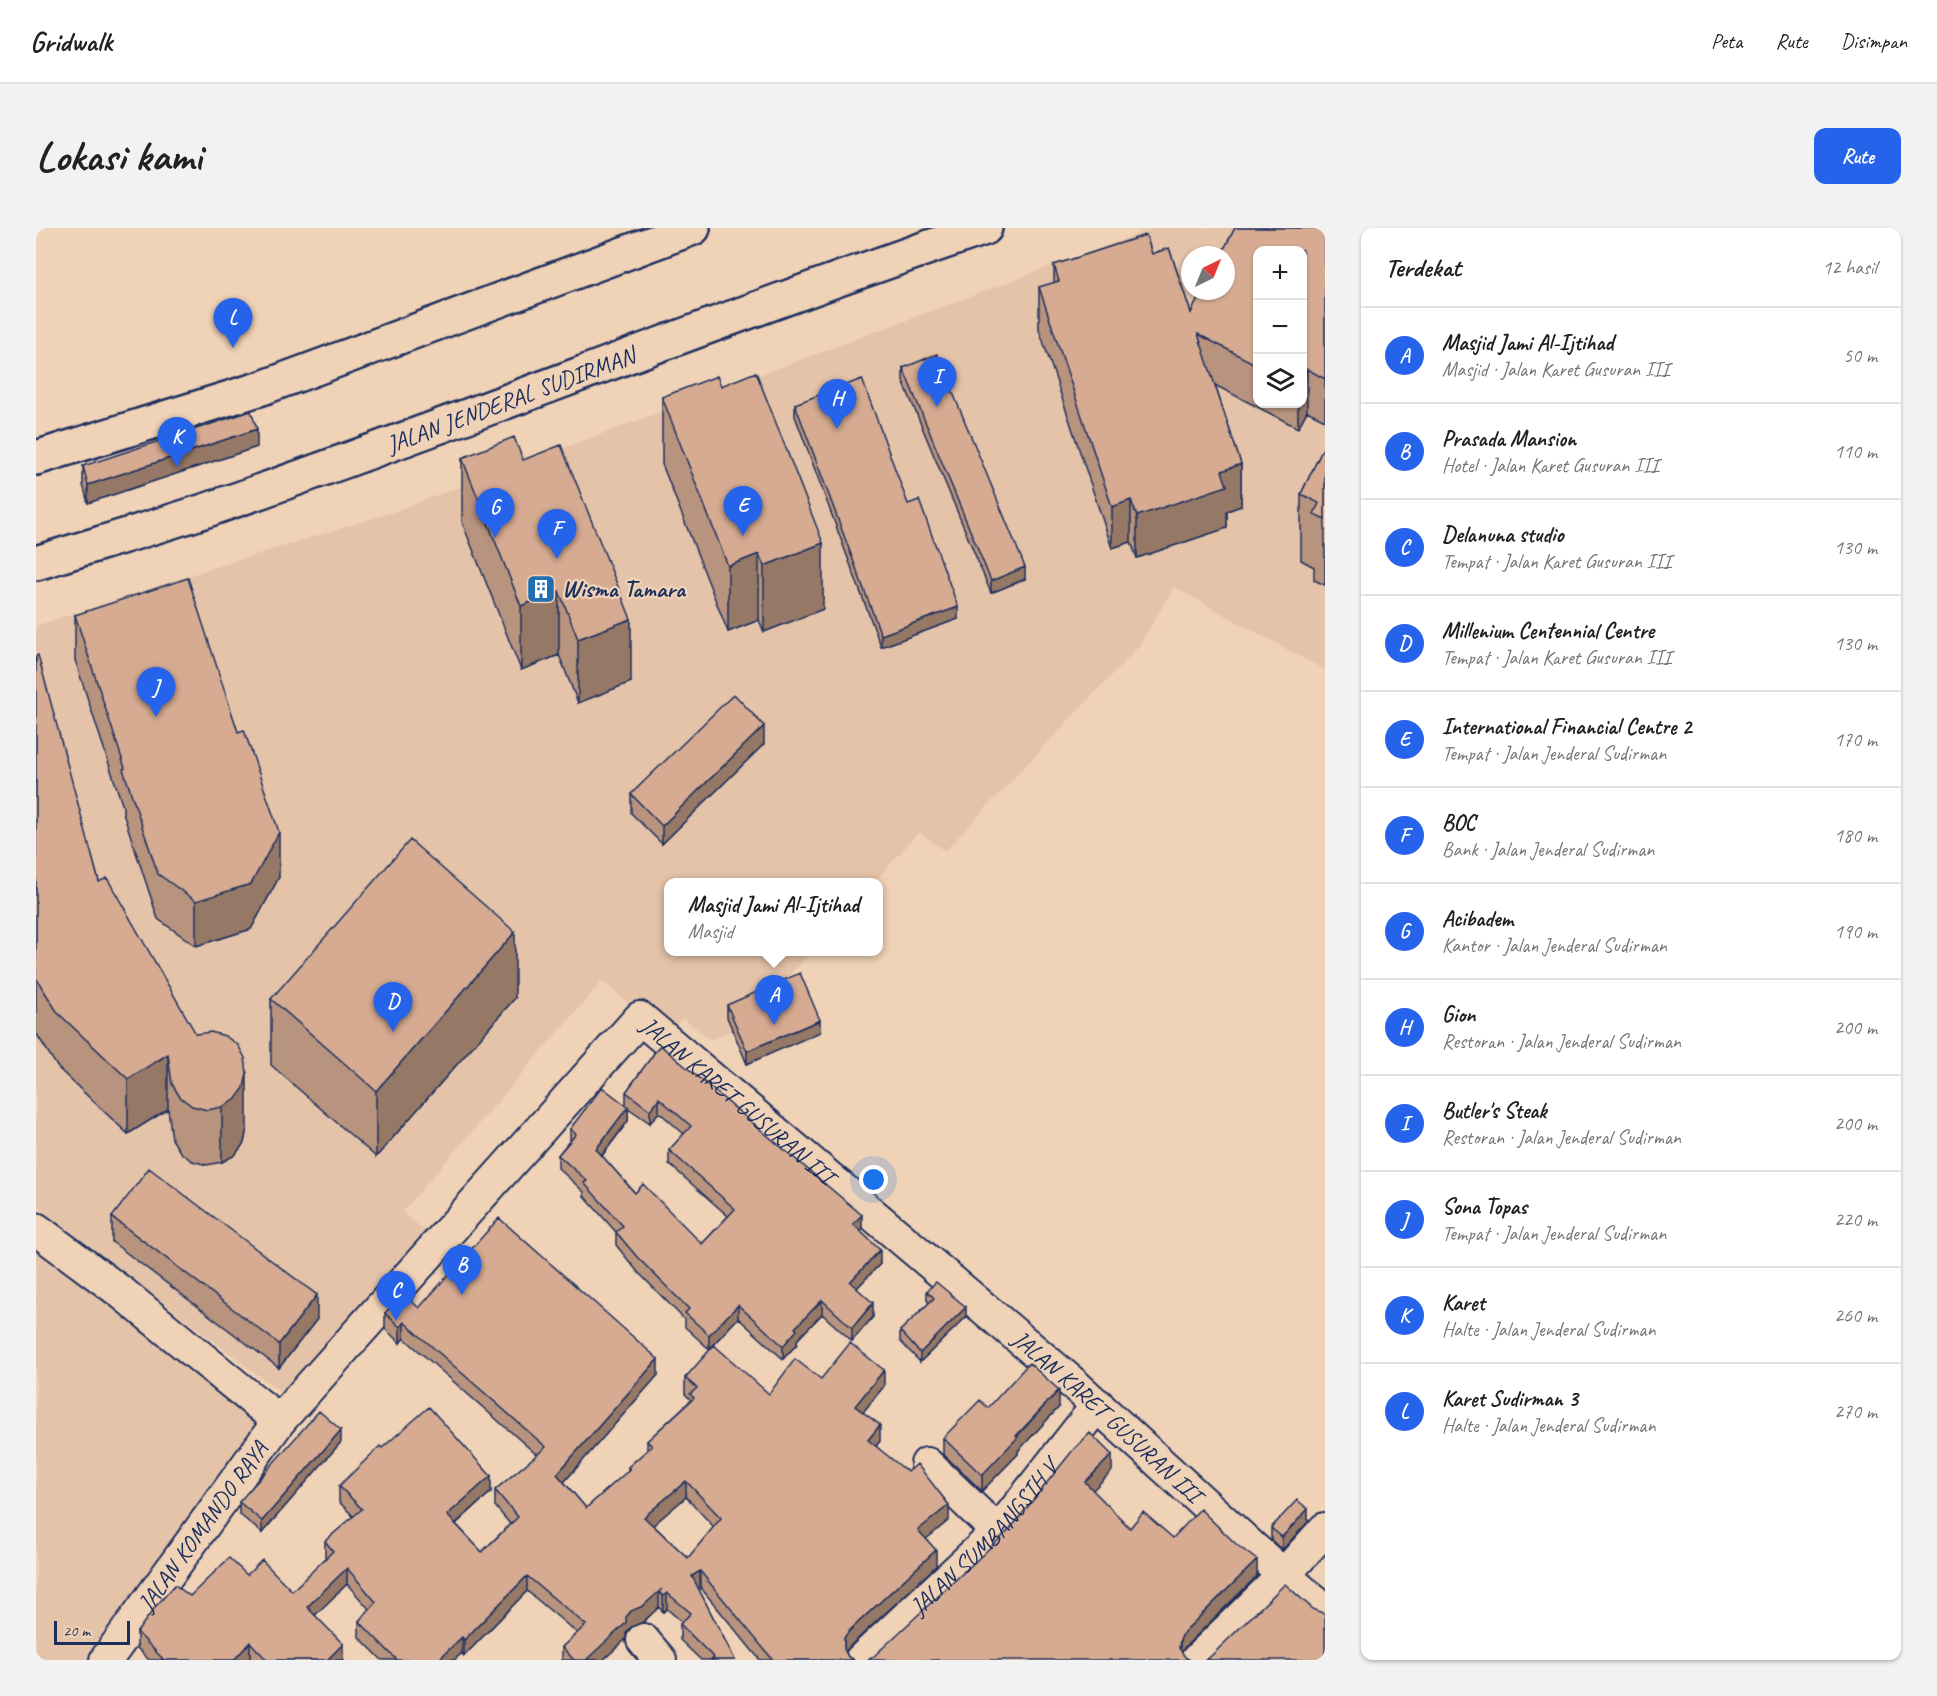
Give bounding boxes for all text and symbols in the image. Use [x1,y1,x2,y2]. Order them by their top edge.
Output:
text: Gridwalk [30,24,112,59]
text: Peta [1711,28,1742,54]
text: Rute [1775,28,1808,54]
text: Disimpan [1841,28,1907,54]
button: Rute [1814,128,1901,184]
text: Lokasi kami [36,130,202,183]
north arrow [1181,246,1235,300]
map controls [1253,246,1307,408]
button: + [1253,246,1307,300]
text: Terdekat [1385,251,1461,284]
text: 12 hasil [1822,255,1877,280]
pin: L [214,298,252,348]
button: − [1253,300,1307,354]
text: Masjid Jami Al-Ijtihad [1442,329,1613,357]
street label: JALAN JENDERAL SUDIRMAN [382,339,642,460]
text: A [1399,343,1410,368]
text: 50 m [1843,343,1877,368]
button: layers [1253,354,1307,408]
text: Masjid · Jalan Karet Gusuran III [1442,357,1669,382]
pin: I [918,358,956,407]
pin: H [818,380,856,429]
pin: K [158,418,196,467]
text: Prasada Mansion [1442,425,1576,453]
text: B [1399,439,1410,464]
text: 110 m [1834,439,1877,464]
text: Hotel · Jalan Karet Gusuran III [1442,453,1659,478]
pin: E [724,486,762,536]
pin: G [476,488,514,538]
pin: F [538,510,576,559]
text: Delanuna studio [1442,521,1563,549]
text: C [1400,535,1409,560]
text: 130 m [1834,535,1877,560]
text: Tempat · Jalan Karet Gusuran III [1442,549,1671,574]
building icon: Wisma Tamara [525,573,557,605]
place label: Wisma Tamara [562,574,687,604]
text: Millenium Centennial Centre [1442,617,1654,645]
text: D [1399,631,1410,656]
text: 130 m [1834,631,1877,656]
text: Tempat · Jalan Karet Gusuran III [1442,645,1671,670]
pin: J [136,668,176,717]
text: International Financial Centre 2 [1442,713,1692,741]
text: E [1399,727,1410,752]
text: 170 m [1834,727,1877,752]
text: Tempat · Jalan Jenderal Sudirman [1442,741,1666,766]
text: BOC [1442,809,1475,837]
text: F [1400,823,1409,848]
text: 180 m [1834,823,1877,848]
text: Bank · Jalan Jenderal Sudirman [1442,837,1654,862]
popup [664,878,883,956]
text: Masjid Jami Al-Ijtihad [688,891,859,919]
text: Acibadem [1442,905,1513,933]
text: Masjid [688,919,733,944]
text: G [1400,919,1409,944]
text: 190 m [1834,919,1877,944]
text: Kantor · Jalan Jenderal Sudirman [1442,933,1667,958]
pin: A [754,976,794,1025]
pin: D [374,982,412,1032]
text: Gion [1442,1001,1475,1029]
street label: JALAN KARET GUSURAN III [634,1010,845,1194]
text: H [1399,1015,1410,1040]
text: 200 m [1834,1015,1877,1040]
text: Restoran · Jalan Jenderal Sudirman [1442,1029,1681,1054]
text: Butler's Steak [1442,1097,1546,1125]
text: I [1400,1111,1409,1136]
text: 200 m [1834,1111,1877,1136]
text: Restoran · Jalan Jenderal Sudirman [1442,1125,1681,1150]
your location [859,1165,888,1194]
text: Sona Topas [1442,1193,1527,1221]
text: J [1401,1207,1408,1232]
text: 220 m [1834,1207,1877,1232]
text: Tempat · Jalan Jenderal Sudirman [1442,1221,1666,1246]
pin: B [442,1246,482,1295]
pin: C [376,1272,416,1321]
text: Karet [1442,1289,1485,1317]
text: K [1399,1303,1410,1328]
text: 260 m [1834,1303,1877,1328]
text: Halte · Jalan Jenderal Sudirman [1442,1317,1655,1342]
street label: JALAN KARET GUSURAN III [1005,1323,1212,1512]
text: Karet Sudirman 3 [1442,1385,1578,1413]
text: L [1400,1399,1409,1424]
text: 270 m [1834,1399,1877,1424]
text: Halte · Jalan Jenderal Sudirman [1442,1413,1655,1438]
street label: JALAN KOMANDO RAYA [131,1435,275,1618]
street label: JALAN SUMBANGSIH V [903,1449,1067,1622]
scale bar [54,1618,130,1646]
text: 20 m [63,1621,90,1641]

